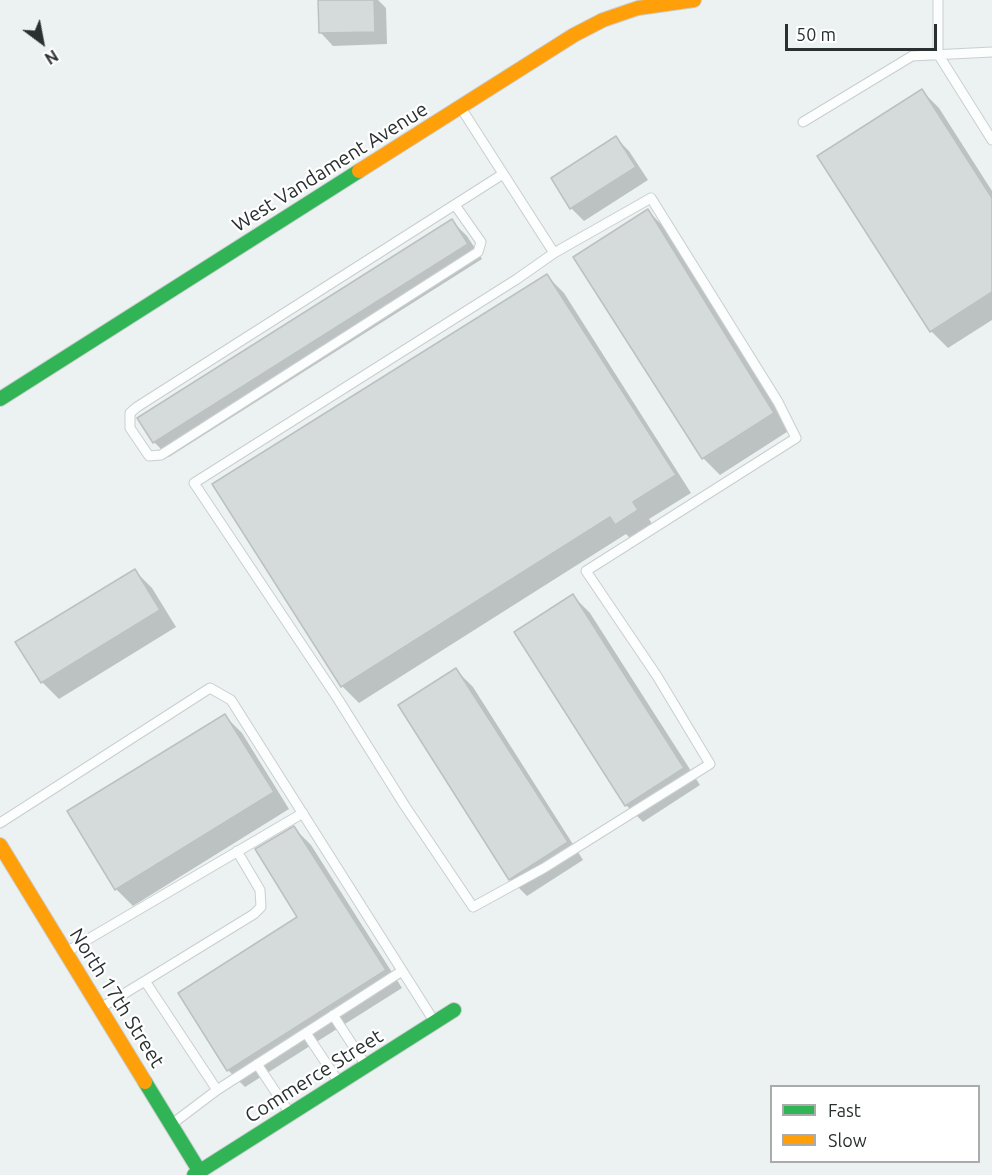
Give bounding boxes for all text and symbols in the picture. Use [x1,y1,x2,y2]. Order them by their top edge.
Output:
north arrow [12,12,72,72]
scale bar [788,12,940,50]
text: 50 m [796,24,836,44]
text: N [42,46,61,68]
street label: West Vandament Avenue [228,97,432,237]
street label: North 17th Street [65,924,169,1072]
street label: Commerce Street [241,1024,387,1128]
legend [770,1085,980,1163]
text: Fast [828,1100,861,1120]
text: Slow [828,1130,867,1150]

